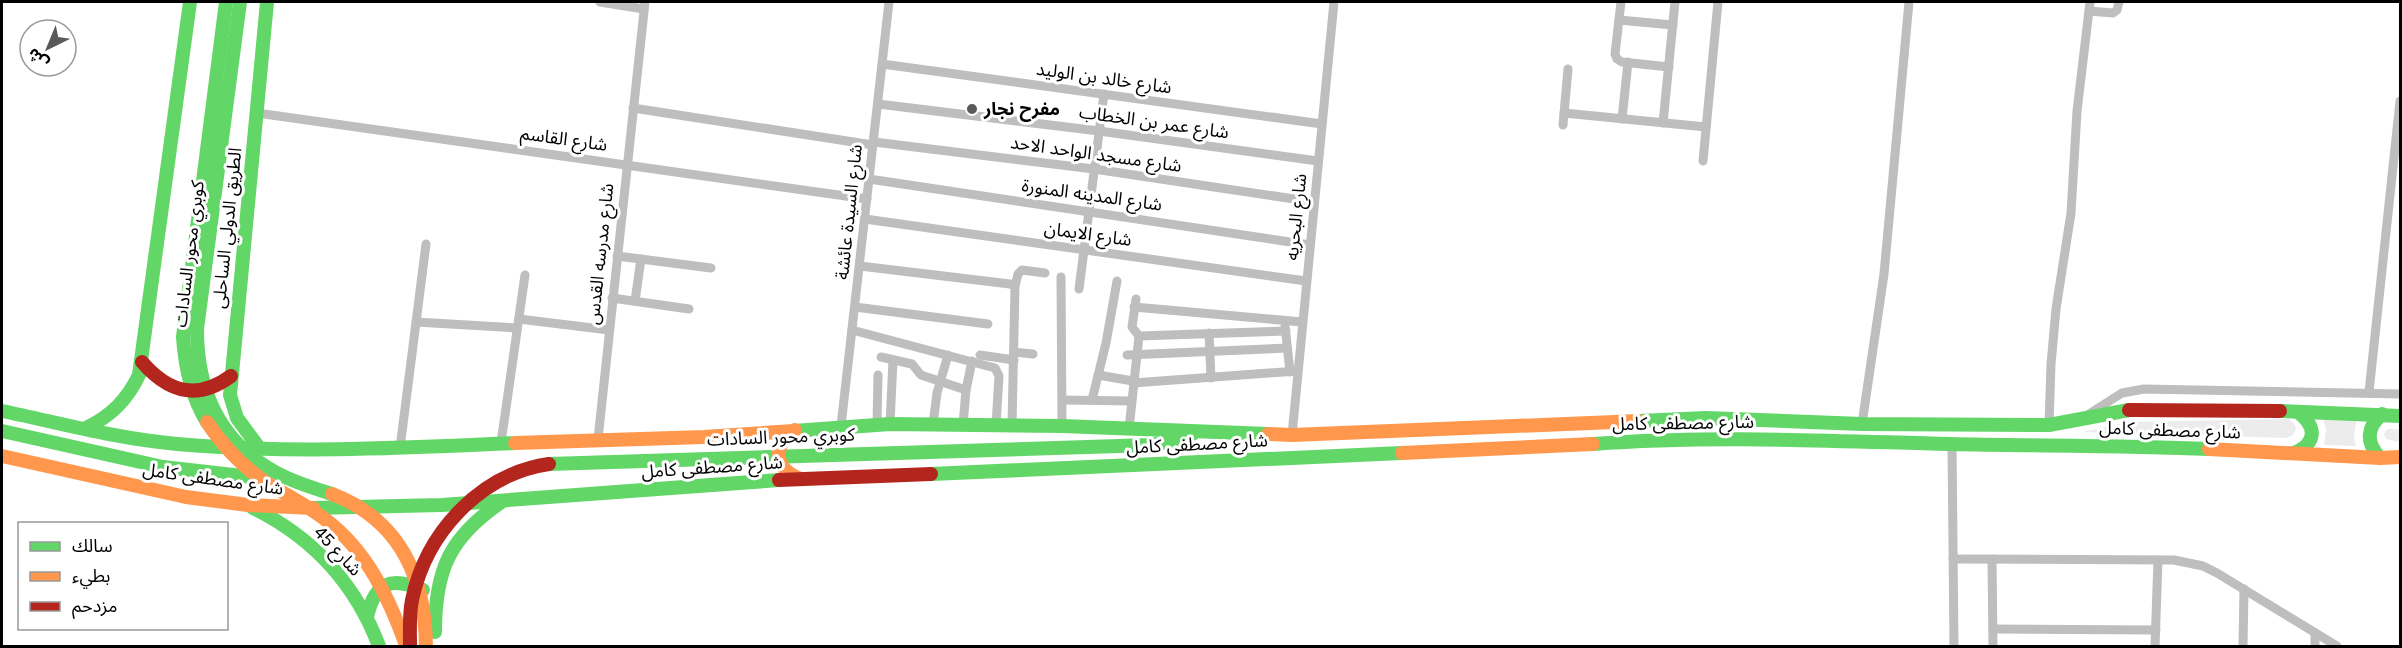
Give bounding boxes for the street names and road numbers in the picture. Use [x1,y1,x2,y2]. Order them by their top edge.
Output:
street label: شارع خالد بن الوليد [1034,59,1173,101]
street label: شارع عمر بن الخطاب [1077,102,1230,146]
street label: شارع القاسم [519,123,609,159]
street label: شارع مسجد الواحد الاحد [1009,132,1183,180]
street label: شارع السيدة عائشة [832,143,870,281]
street label: الطريق الدولي الساحلى [209,147,249,310]
street label: شارع البحريه [1281,172,1314,262]
street label: شارع المدينه المنورة [1020,175,1163,219]
street label: كوبري محور السادات [170,179,211,329]
street label: شارع مدرسه القدس [583,182,621,326]
street label: شارع الايمان [1042,218,1133,254]
street label: شارع مصطفى كامل [1612,412,1754,438]
street label: شارع مصطفى كامل [2099,418,2241,446]
street label: كوبري محور السادات [707,424,856,453]
street label: شارع مصطفى كامل [1126,430,1269,462]
street label: شارع مصطفى كامل [641,452,784,486]
street label: شارع مصطفى كامل [141,459,285,503]
street label: شارع 45 [307,522,366,583]

